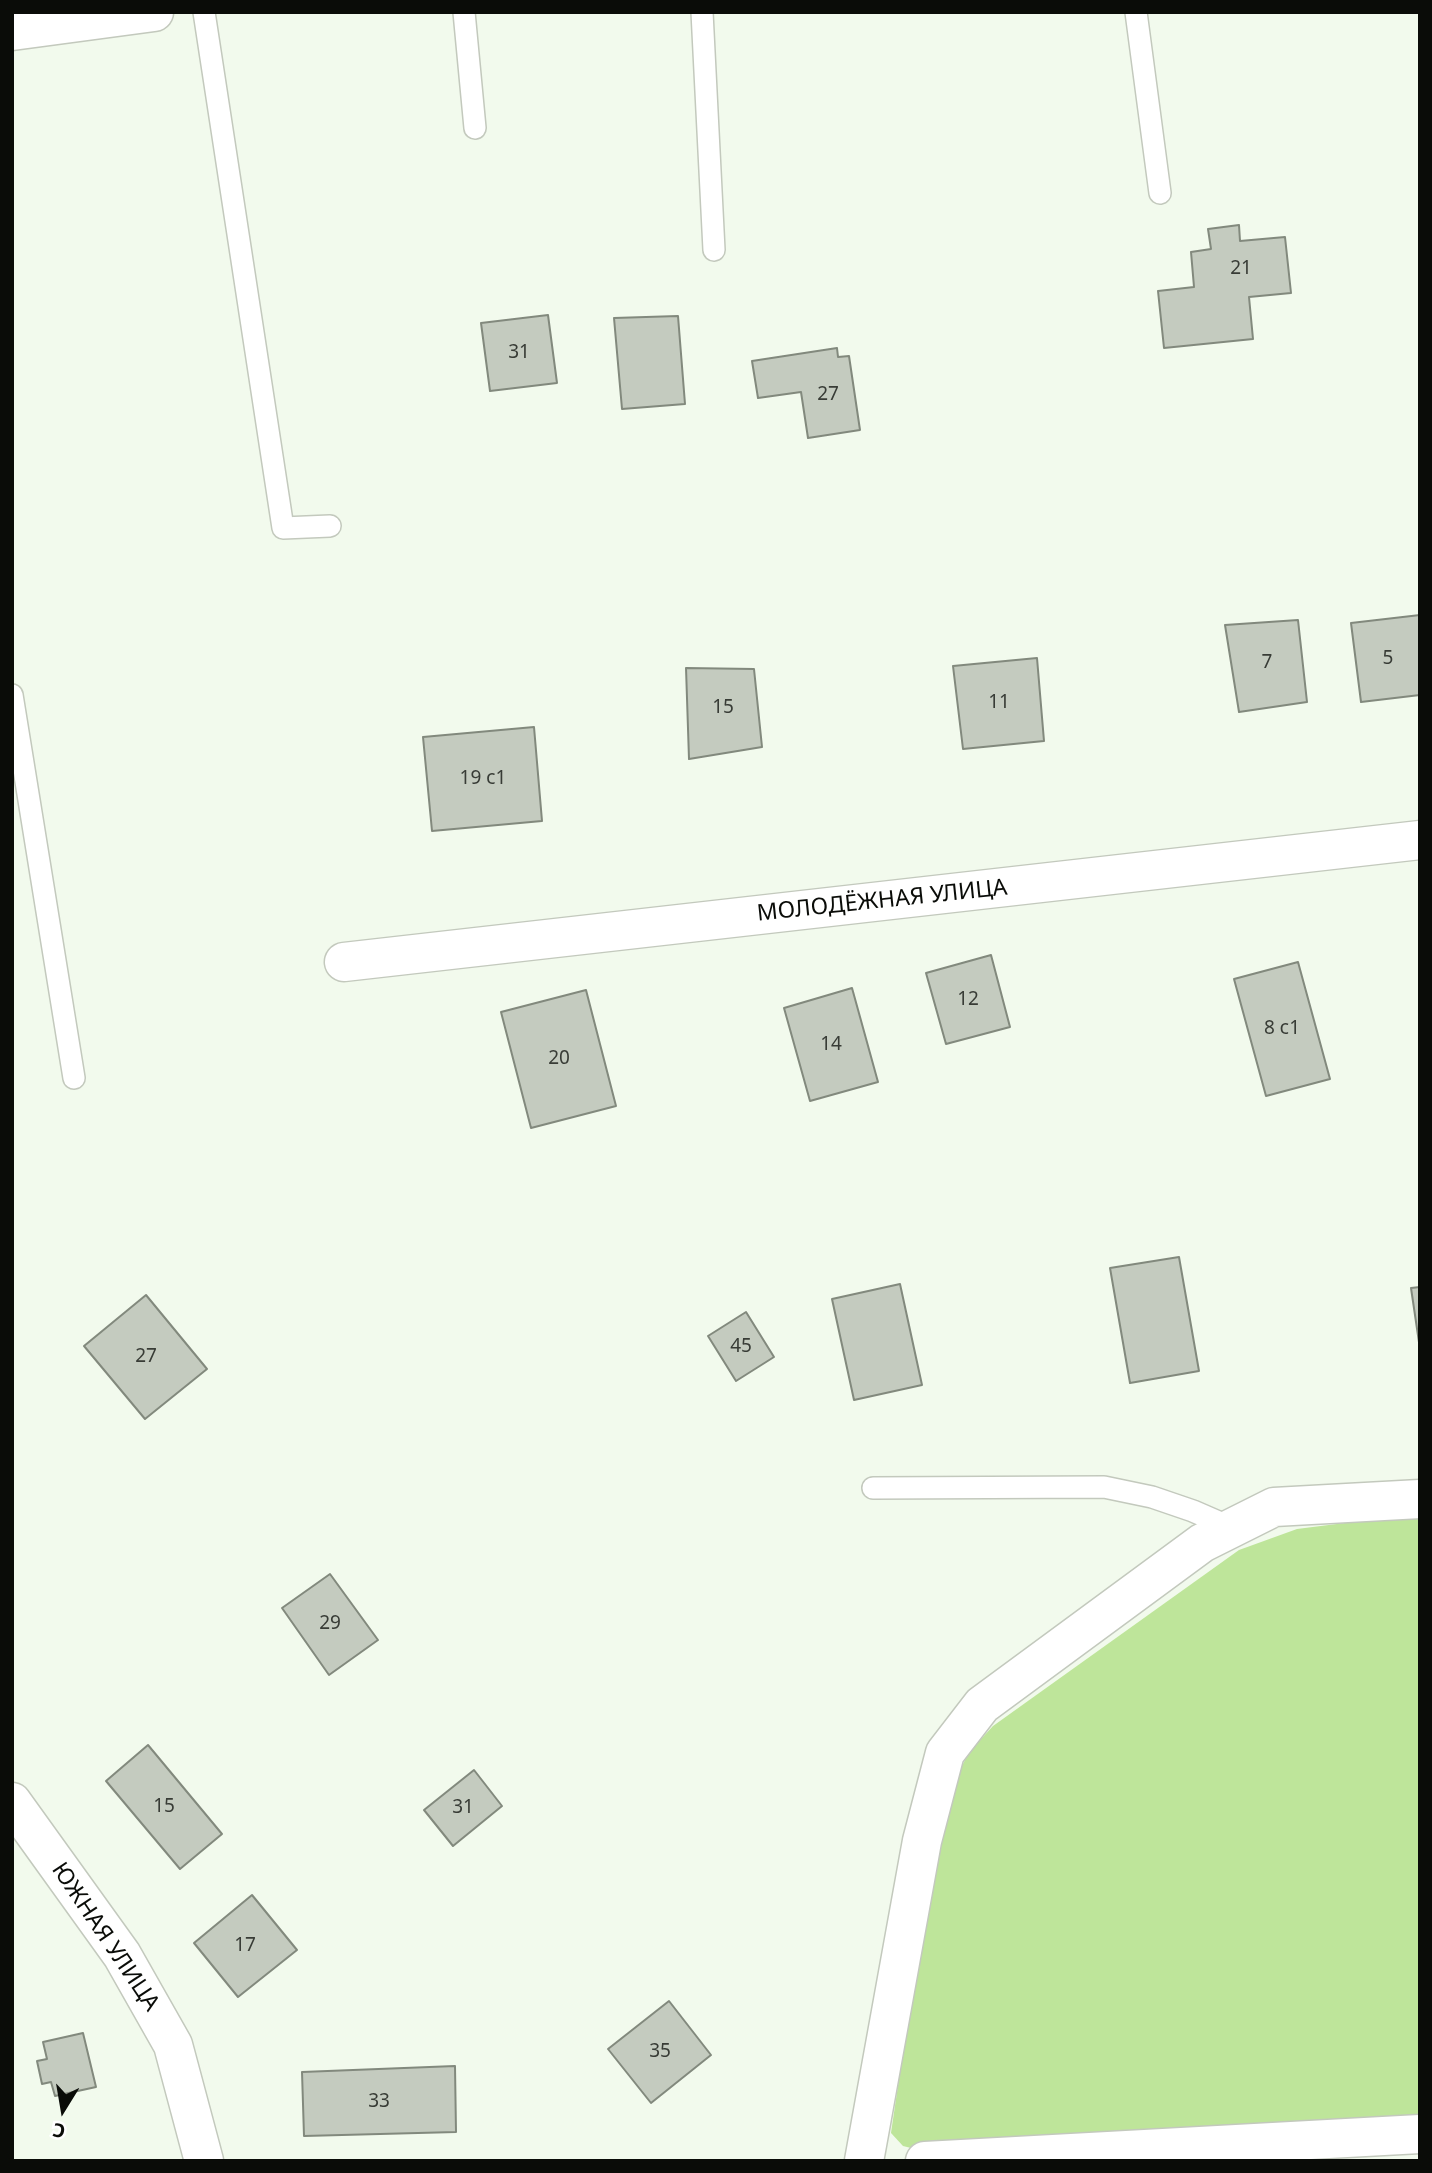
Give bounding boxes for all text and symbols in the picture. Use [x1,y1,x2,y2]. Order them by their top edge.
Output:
house number: 21 [1230,258,1252,280]
house number: 31 [508,342,530,364]
house number: 27 [817,384,839,406]
house number: 5 [1383,648,1393,670]
house number: 7 [1262,652,1272,674]
house number: 11 [988,692,1010,714]
house number: 15 [712,697,734,719]
house number: 19 с1 [460,768,506,790]
street label: МОЛОДЁЖНАЯ УЛИЦА [756,874,1008,928]
house number: 12 [957,989,979,1011]
house number: 8 с1 [1264,1018,1300,1040]
house number: 14 [820,1034,842,1056]
house number: 20 [548,1048,570,1070]
house number: 45 [730,1336,752,1358]
house number: 27 [135,1346,157,1368]
house number: 29 [319,1613,341,1635]
house number: 15 [153,1796,175,1818]
house number: 31 [452,1797,474,1819]
street label: ЮЖНАЯ УЛИЦА [45,1858,165,2016]
house number: 17 [234,1935,256,1957]
house number: 35 [649,2041,671,2063]
north arrow [28,2075,98,2145]
house number: 33 [368,2091,390,2113]
text: С [51,2117,68,2145]

